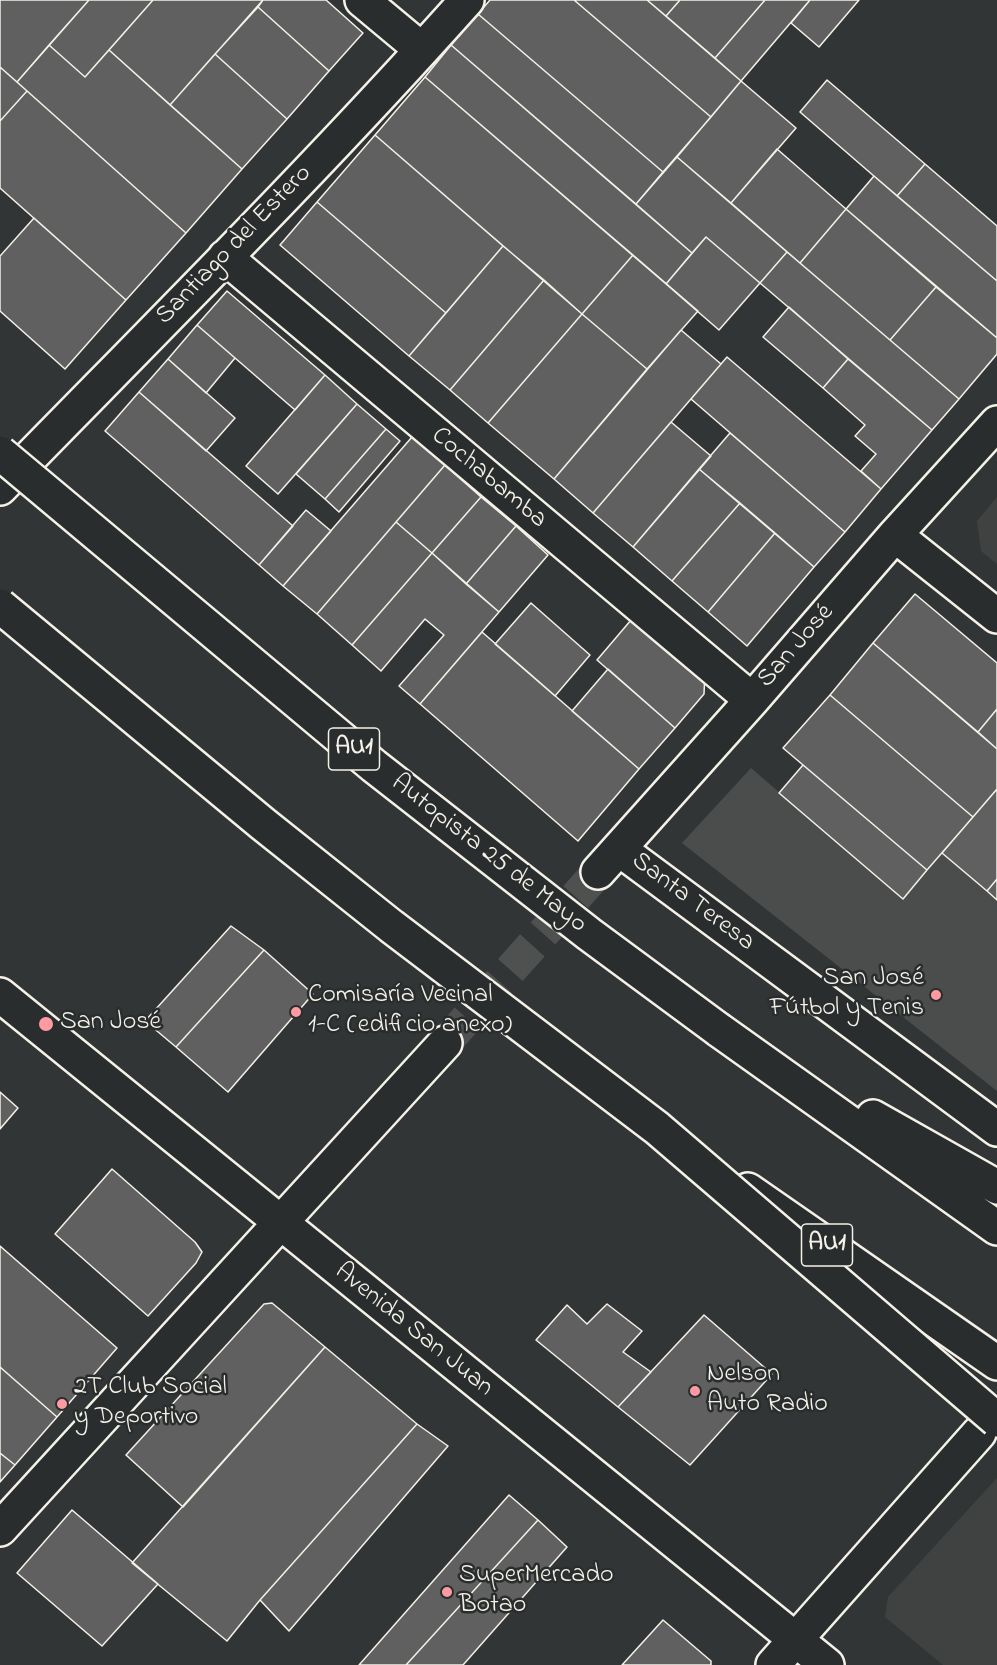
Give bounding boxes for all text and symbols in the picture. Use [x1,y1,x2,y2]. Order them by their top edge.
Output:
street label: Santiago del Estero [151,159,319,333]
street label: Cochabamba [424,422,552,536]
street label: San José [752,599,842,695]
road number: AU1 [328,728,380,770]
street label: Autopista 25 de Mayo [384,769,592,941]
street label: Santa Teresa [624,847,760,959]
place label: San José Fútbol y Tenis [770,964,924,1026]
place label: Comisaría Vecinal 1-C (edificio anexo) [308,981,512,1042]
marker: San José Fútbol y Tenis [929,988,943,1002]
marker: Comisaría Vecinal 1-C (edificio anexo) [289,1005,303,1019]
place label: San José [60,1008,161,1040]
marker: San José [37,1015,55,1033]
road number: AU1 [802,1224,852,1266]
street label: Avenida San Juan [327,1257,499,1405]
place label: Nelson Auto Radio [707,1360,828,1422]
place label: 2T Club Social y Deportivo [74,1373,227,1434]
marker: Nelson Auto Radio [688,1384,702,1398]
marker: 2T Club Social y Deportivo [55,1397,69,1411]
place label: SuperMercado Botao [459,1561,614,1622]
marker: SuperMercado Botao [440,1585,454,1599]

